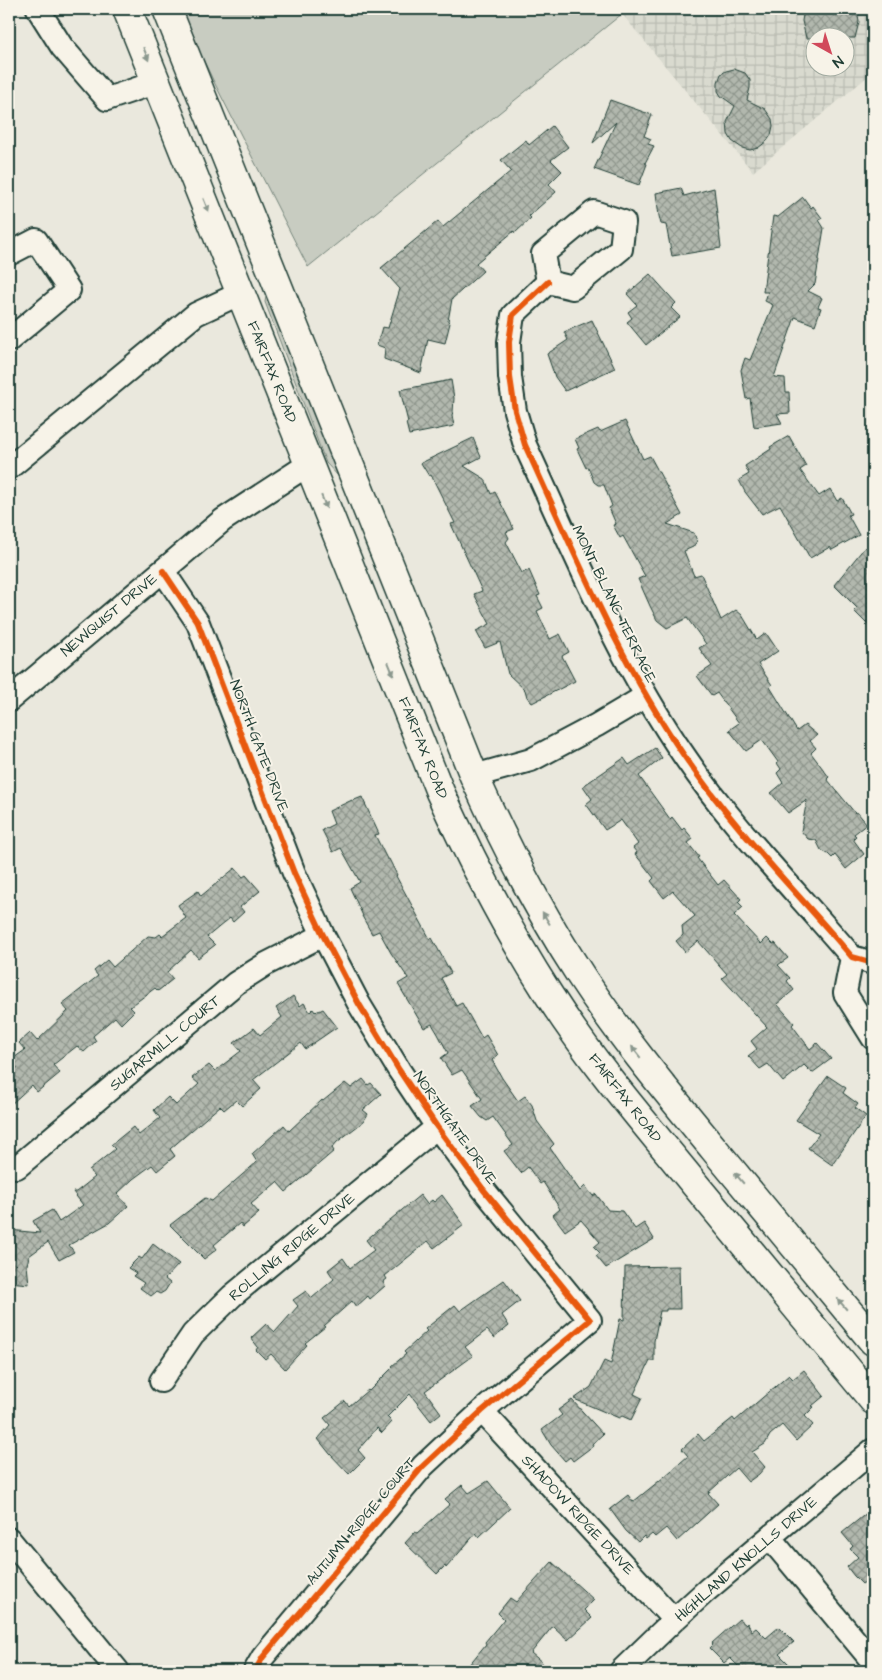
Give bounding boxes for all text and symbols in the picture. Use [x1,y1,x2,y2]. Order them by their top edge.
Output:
north arrow [804,28,854,78]
one-way arrow [142,47,150,61]
text: N [828,51,847,72]
one-way arrow [202,198,210,212]
street label: FAIRFAX ROAD [242,318,302,426]
one-way arrow [320,495,328,510]
street label: MONT BLANC TERRACE [567,522,661,686]
street label: NEWQUIST DRIVE [56,568,162,662]
one-way arrow [388,662,395,677]
street label: NORTH GATE DRIVE [224,677,294,815]
street label: FAIRFAX ROAD [393,694,453,802]
one-way arrow [541,911,550,924]
street label: SUGARMILL COURT [105,990,226,1096]
one-way arrow [631,1046,641,1059]
street label: FAIRFAX ROAD [583,1049,667,1147]
street label: NORTHGATE DRIVE [408,1067,502,1189]
one-way arrow [733,1172,744,1185]
street label: ROLLING RIDGE DRIVE [225,1188,360,1306]
one-way arrow [837,1297,848,1310]
street label: SHADOW RIDGE DRIVE [517,1450,639,1580]
street label: AUTUMN RIDGE COURT [301,1452,421,1589]
street label: HIGHLAND KNOLLS DRIVE [670,1491,822,1627]

